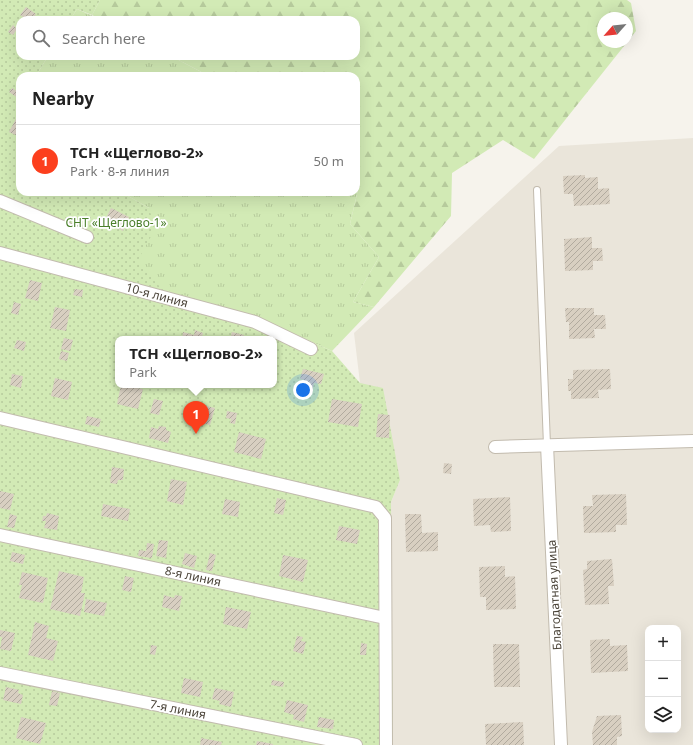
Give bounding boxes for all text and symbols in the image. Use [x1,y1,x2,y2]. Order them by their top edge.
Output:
north arrow [597,12,633,48]
search box [16,16,360,60]
icon: search [30,27,52,49]
text: Search here [62,28,145,48]
text: Nearby [32,87,94,110]
text: ТСН «Щеглово-2» [70,142,204,162]
text: 1 [41,152,49,170]
text: 50 m [314,152,344,170]
text: Park · 8-я линия [70,162,169,180]
park label: СНТ «Щеглово-1» [65,214,167,231]
street label: 10-я линия [124,279,190,311]
popup [115,336,277,388]
text: ТСН «Щеглово-2» [129,343,263,363]
text: Park [129,363,157,381]
your location [293,380,313,400]
pin: 1 [183,401,209,434]
street label: Благодатная улица [543,539,565,651]
street label: 8-я линия [163,562,223,590]
map controls [645,625,681,733]
button: + [645,625,681,661]
button: − [645,661,681,697]
street label: 7-я линия [148,695,208,723]
button: layers [645,697,681,733]

